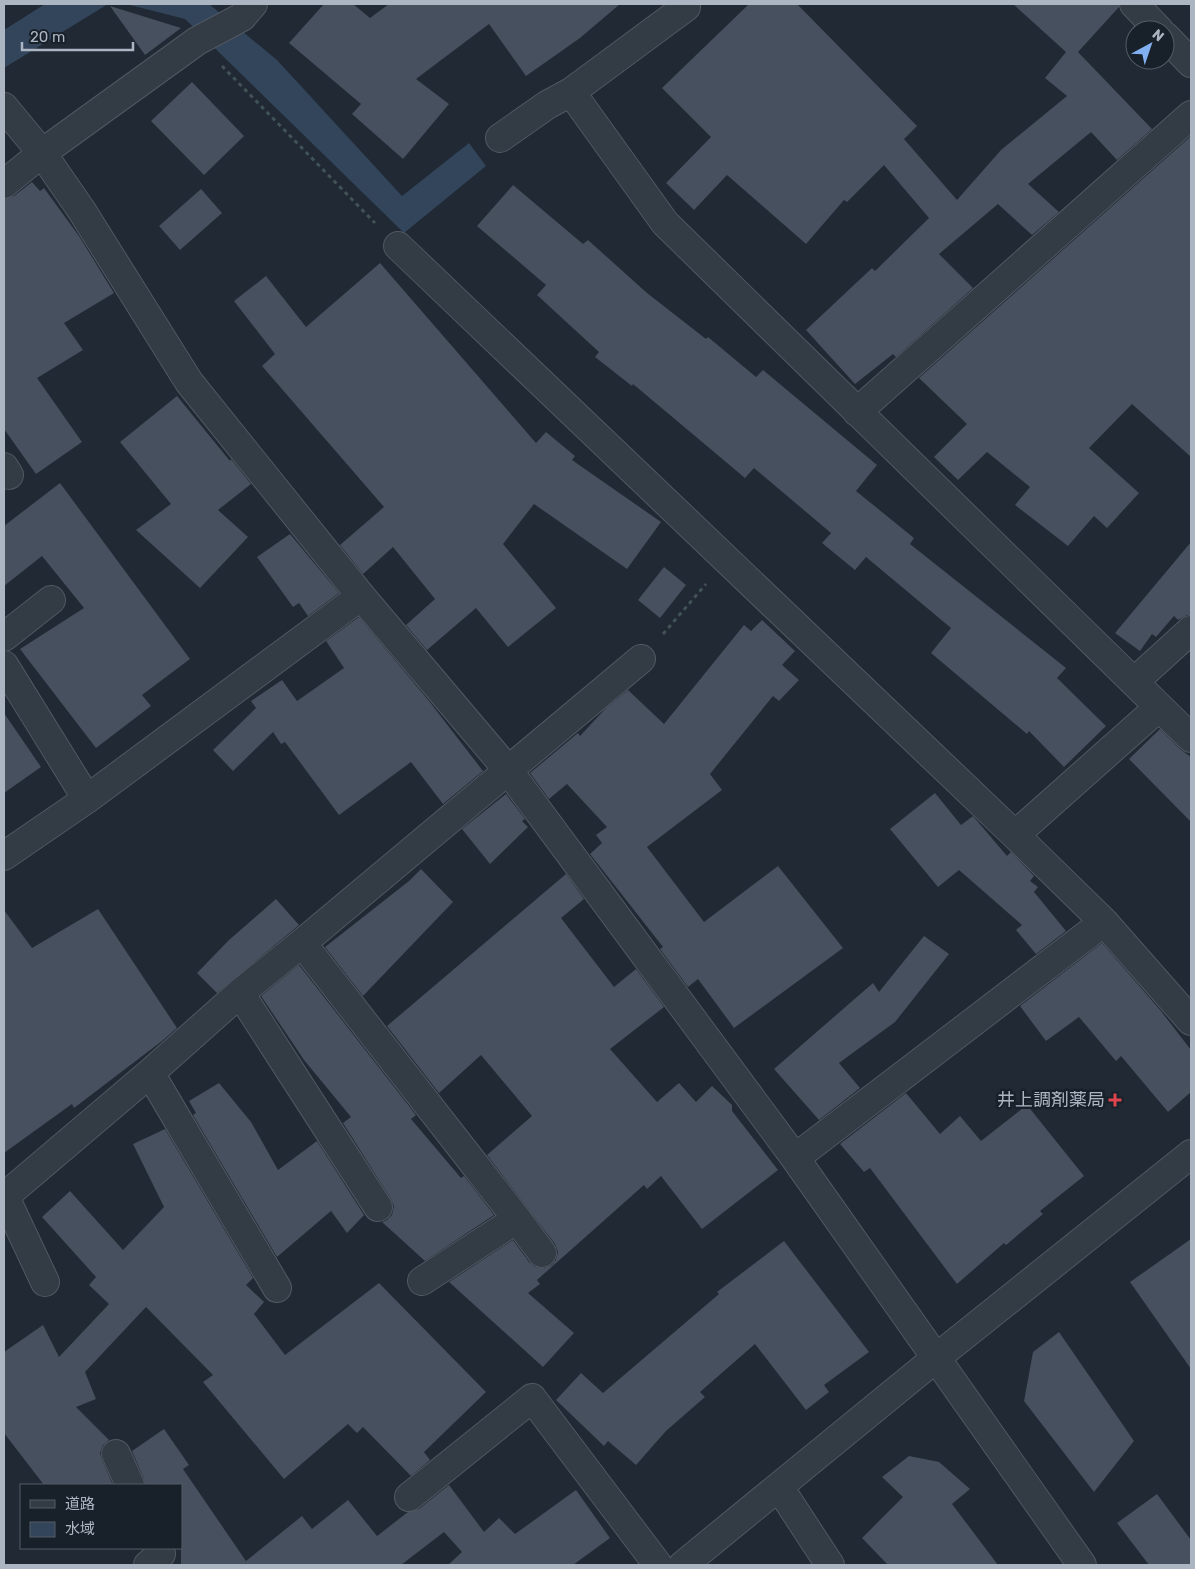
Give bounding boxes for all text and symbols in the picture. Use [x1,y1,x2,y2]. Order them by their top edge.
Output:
scale bar [22,20,134,52]
north arrow [1125,20,1175,70]
text: N [1149,26,1167,45]
text: 20 m [30,28,65,46]
place label: 井上調剤薬局 [997,1089,1105,1111]
marker: 井上調剤薬局 [1109,1094,1121,1106]
legend [20,1484,182,1549]
text: 道路 [65,1495,95,1513]
text: 水域 [65,1520,95,1538]

